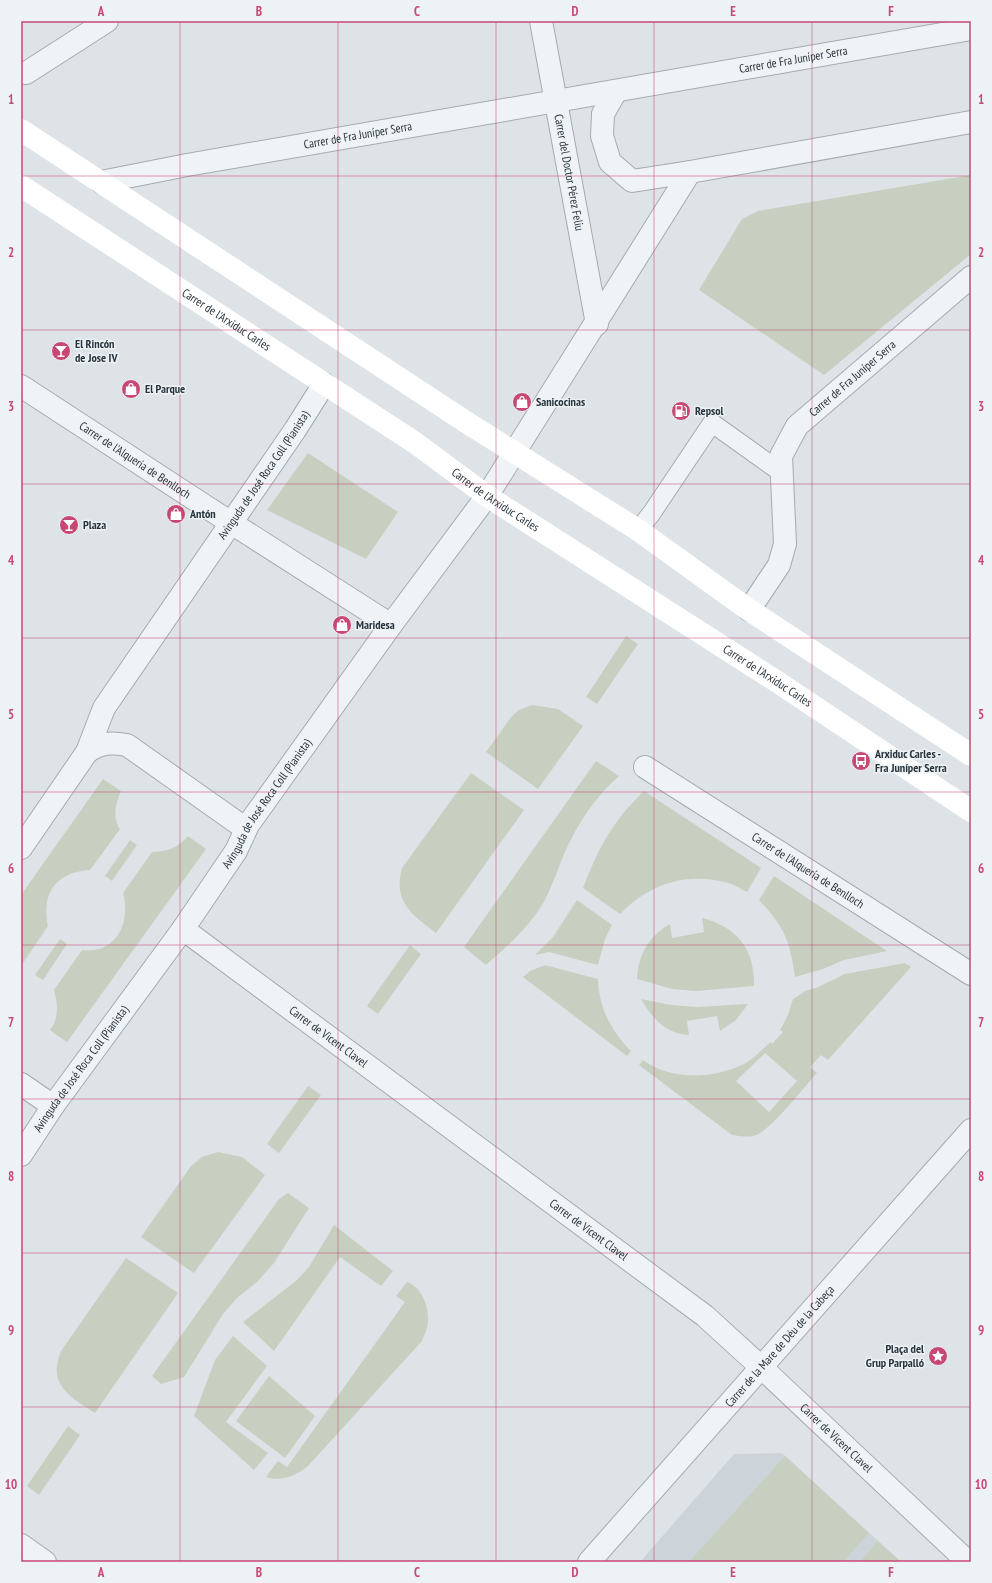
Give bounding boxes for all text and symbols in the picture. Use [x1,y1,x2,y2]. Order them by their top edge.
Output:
text: A [97,3,105,20]
text: B [256,3,262,20]
text: C [414,3,420,20]
text: D [572,3,579,20]
text: E [730,3,736,20]
text: F [888,3,894,20]
street label: Carrer de Fra Juníper Serra [738,43,849,76]
text: 1 [8,91,14,108]
text: 1 [978,91,984,108]
street label: Carrer del Doctor Pérez Feliu [551,113,588,232]
street label: Carrer de Fra Juníper Serra [302,118,413,152]
text: 2 [8,244,14,261]
text: 2 [978,244,984,261]
street label: Carrer de l'Arxiduc Carles [179,285,274,354]
place label: El Rincón de Jose IV [75,336,118,365]
street label: Carrer de Fra Juníper Serra [806,337,899,419]
bar icon: El Rincón de Jose IV [50,340,72,362]
shop icon: El Parque [120,378,142,400]
place label: El Parque [145,381,185,396]
shop icon: Sanicocinas [511,391,533,413]
place label: Sanicocinas [536,394,585,409]
text: 3 [8,398,14,415]
text: 3 [978,398,984,415]
fuel station icon: Repsol [670,400,692,422]
place label: Repsol [695,403,724,418]
street label: Avinguda de José Roca Coll (Pianista) [214,408,312,542]
street label: Carrer de l'Alqueria de Benlloch [77,418,194,502]
street label: Carrer de l'Arxiduc Carles [449,464,542,535]
shop icon: Antón [165,503,187,525]
place label: Antón [189,506,216,521]
bar icon: Plaza [58,514,80,536]
place label: Plaza [83,517,106,532]
text: 4 [8,552,15,569]
text: 4 [978,552,985,569]
shop icon: Maridesa [331,614,353,636]
place label: Maridesa [356,617,395,632]
street label: Carrer de l'Arxiduc Carles [720,641,815,710]
text: 5 [8,706,14,723]
text: 5 [978,706,984,723]
street label: Avinguda de José Roca Coll (Pianista) [218,735,314,871]
place label: Arxiduc Carles - Fra Juníper Serra [874,746,947,775]
bus stop icon: Arxiduc Carles - Fra Juníper Serra [850,750,872,772]
street label: Carrer de l'Alquería de Benlloch [749,829,867,911]
text: 6 [8,860,14,877]
text: 6 [978,860,984,877]
street label: Avinguda de José Roca Coll (Pianista) [30,1002,131,1135]
street label: Carrer de Vicent Clavel [287,1002,371,1070]
text: 7 [8,1014,14,1031]
text: 7 [978,1014,984,1031]
text: 8 [8,1168,14,1185]
text: 8 [978,1168,984,1185]
street label: Carrer de Vicent Clavel [547,1195,631,1263]
street label: Carrer de la Mare de Déu de la Cabeça [722,1282,837,1410]
text: 9 [8,1322,14,1339]
text: 9 [978,1322,984,1339]
place label: Plaça del Grup Parpalló [866,1341,925,1370]
place icon: Plaça del Grup Parpalló [927,1345,949,1367]
street label: Carrer de Vicent Clavel [797,1400,876,1475]
text: 10 [5,1476,17,1493]
text: 10 [975,1476,987,1493]
text: A [97,1564,105,1581]
text: B [256,1564,262,1581]
text: C [414,1564,420,1581]
text: D [572,1564,579,1581]
text: E [730,1564,736,1581]
text: F [888,1564,894,1581]

